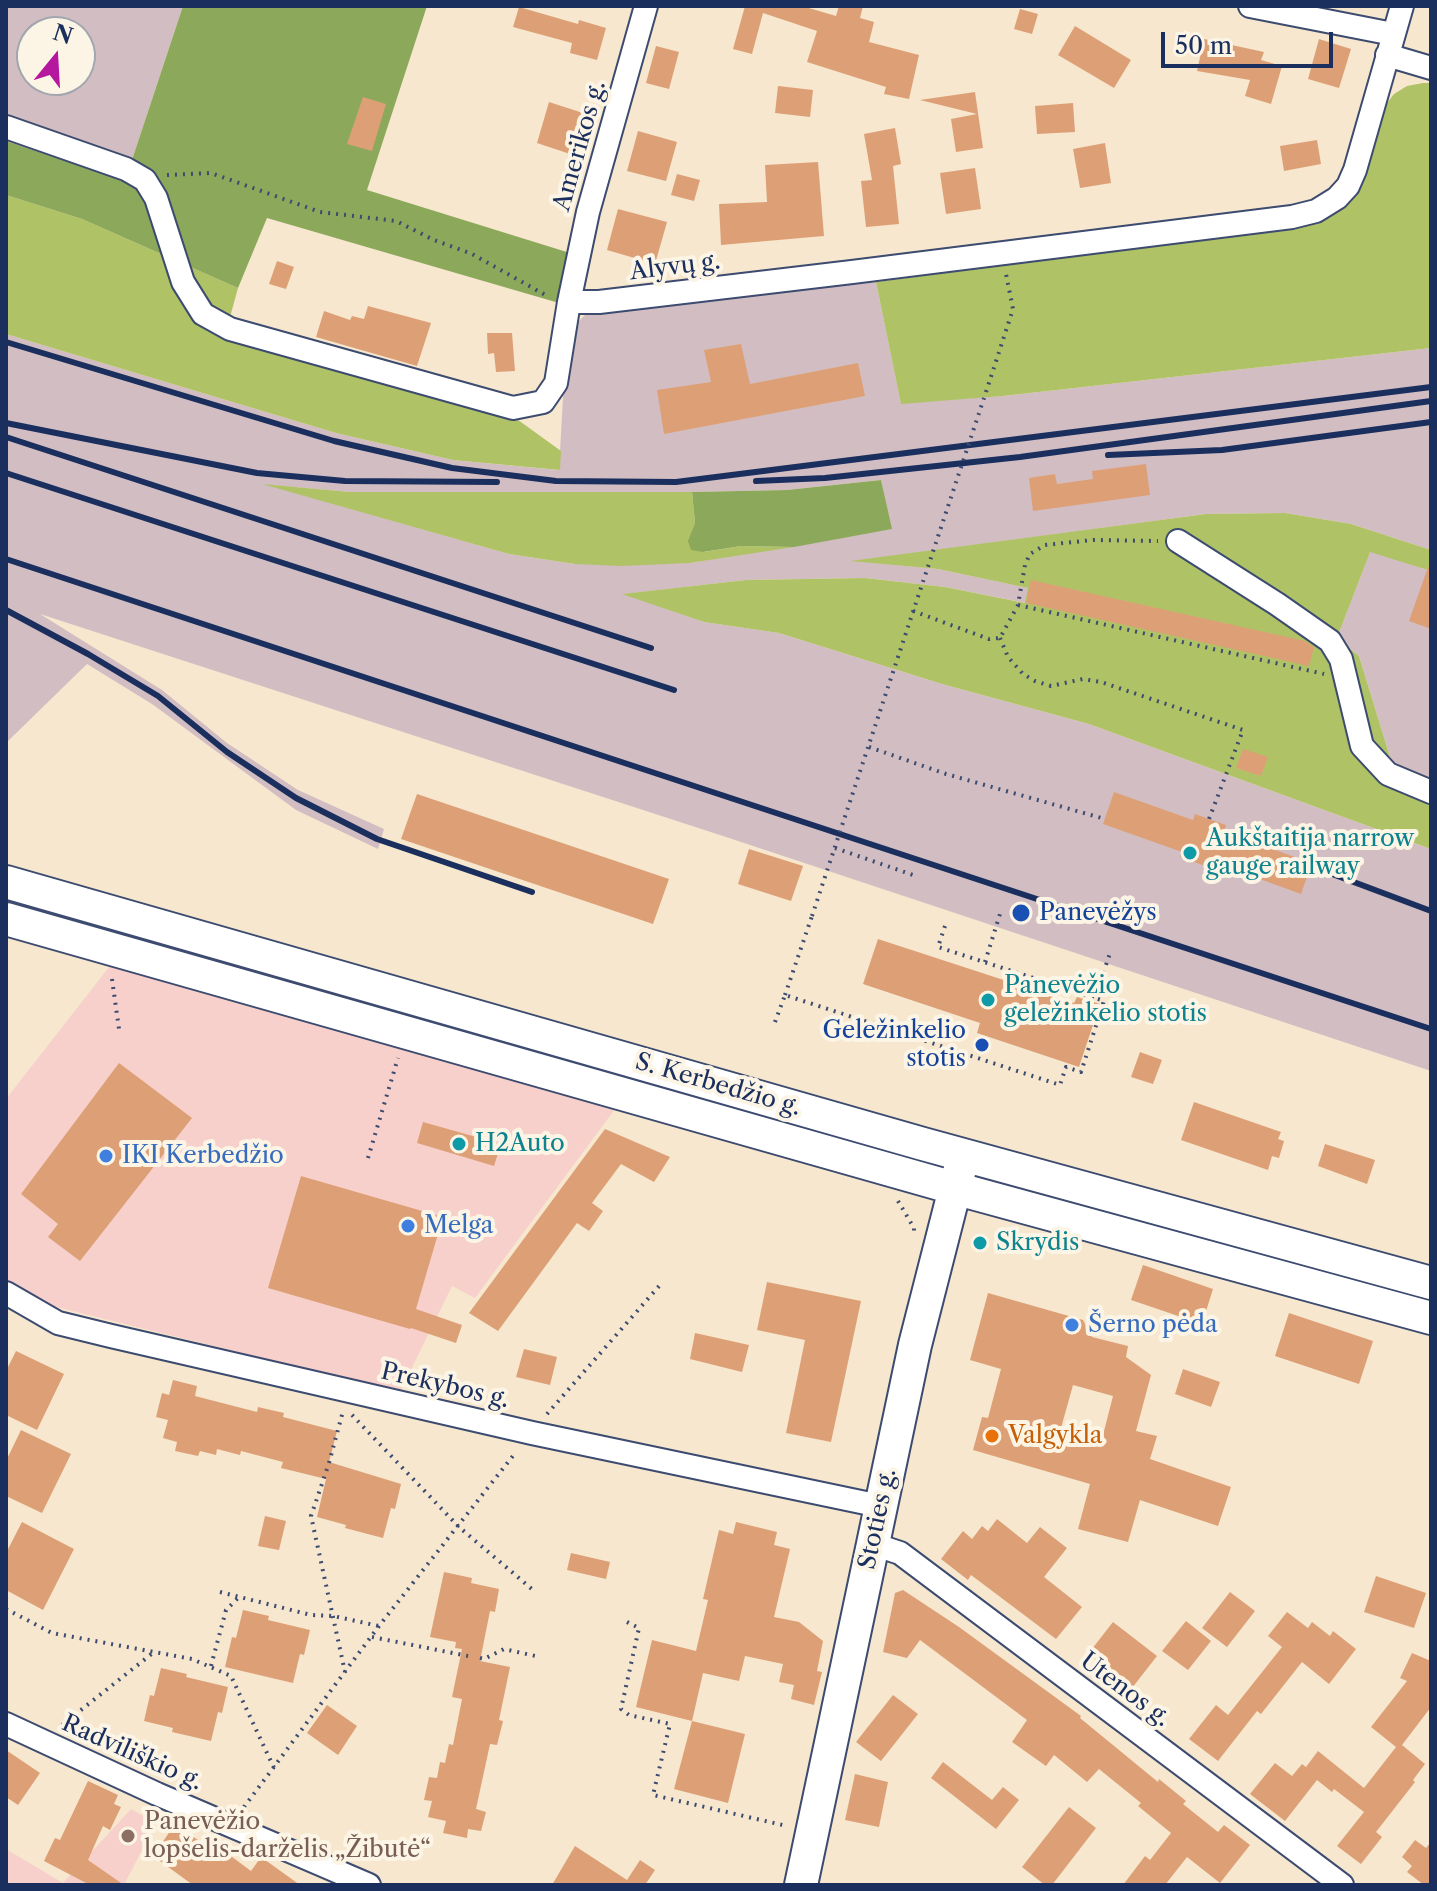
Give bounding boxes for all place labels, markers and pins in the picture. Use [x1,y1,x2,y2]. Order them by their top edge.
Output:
place label: Aukštaitija narrow gauge railway [1206,825,1414,881]
marker: Aukštaitija narrow gauge railway [1181,844,1199,862]
place label: Panevėžys [1039,899,1157,927]
marker: Panevėžys [1010,902,1032,924]
place label: Panevėžio geležinkelio stotis [1004,972,1207,1028]
marker: Panevėžio geležinkelio stotis [979,991,997,1009]
place label: Geležinkelio stotis [822,1017,966,1073]
marker: Geležinkelio stotis [973,1036,991,1054]
place label: H2Auto [475,1130,565,1158]
marker: H2Auto [450,1135,468,1153]
place label: IKI Kerbedžio [122,1142,284,1170]
marker: IKI Kerbedžio [97,1147,115,1165]
place label: Melga [424,1212,493,1240]
marker: Melga [399,1217,417,1235]
place label: Skrydis [996,1229,1079,1257]
marker: Skrydis [971,1234,989,1252]
place label: Šerno pėda [1088,1311,1218,1339]
marker: Šerno pėda [1063,1316,1081,1334]
place label: Valgykla [1008,1422,1102,1450]
marker: Valgykla [983,1427,1001,1445]
place label: Panevėžio lopšelis-darželis „Žibutė“ [144,1808,431,1864]
marker: Panevėžio lopšelis-darželis „Žibutė“ [119,1827,137,1845]

